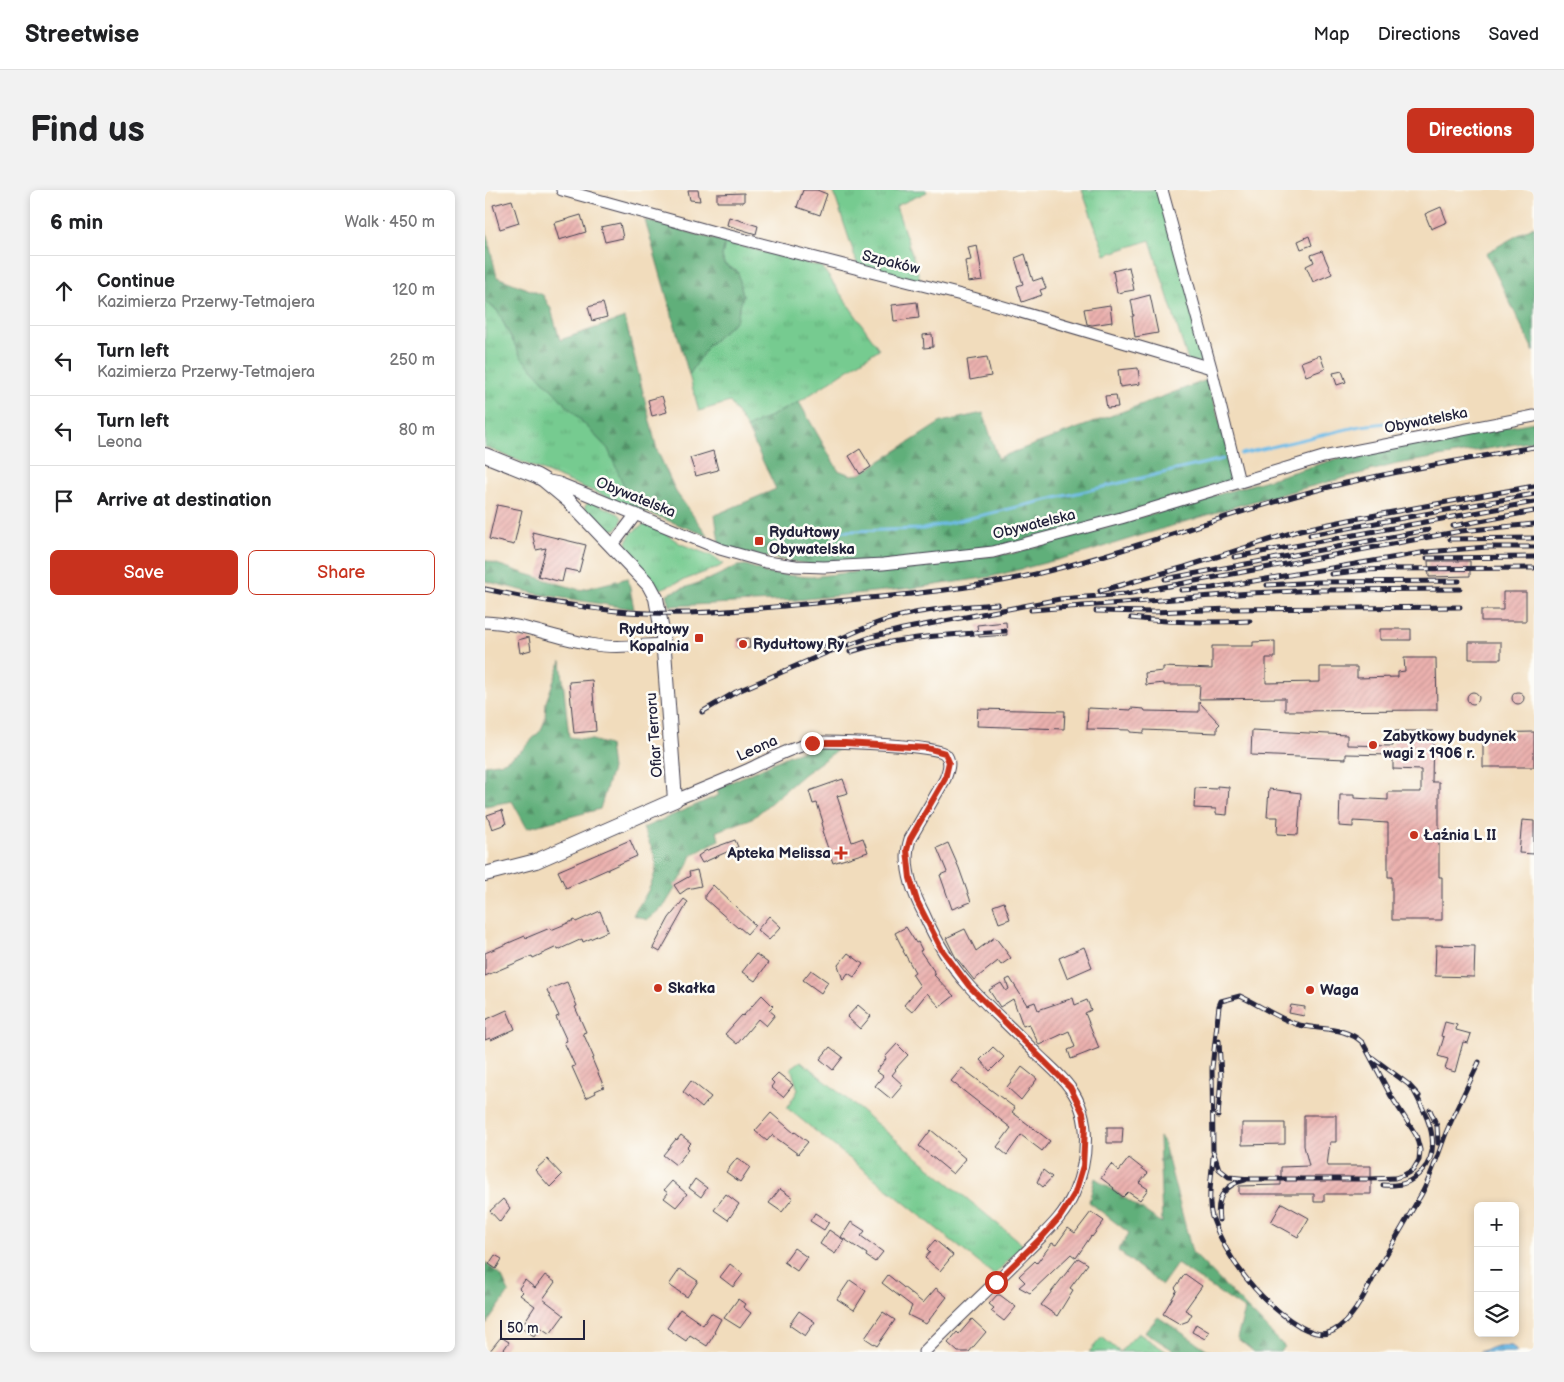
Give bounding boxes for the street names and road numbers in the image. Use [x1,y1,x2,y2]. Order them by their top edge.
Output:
street label: Szpaków [860,246,922,279]
street label: Obywatelska [1383,403,1469,438]
street label: Obywatelska [593,473,678,522]
street label: Obywatelska [991,505,1077,544]
street label: Ofiar Terroru [642,692,667,778]
street label: Leona [734,731,781,766]

